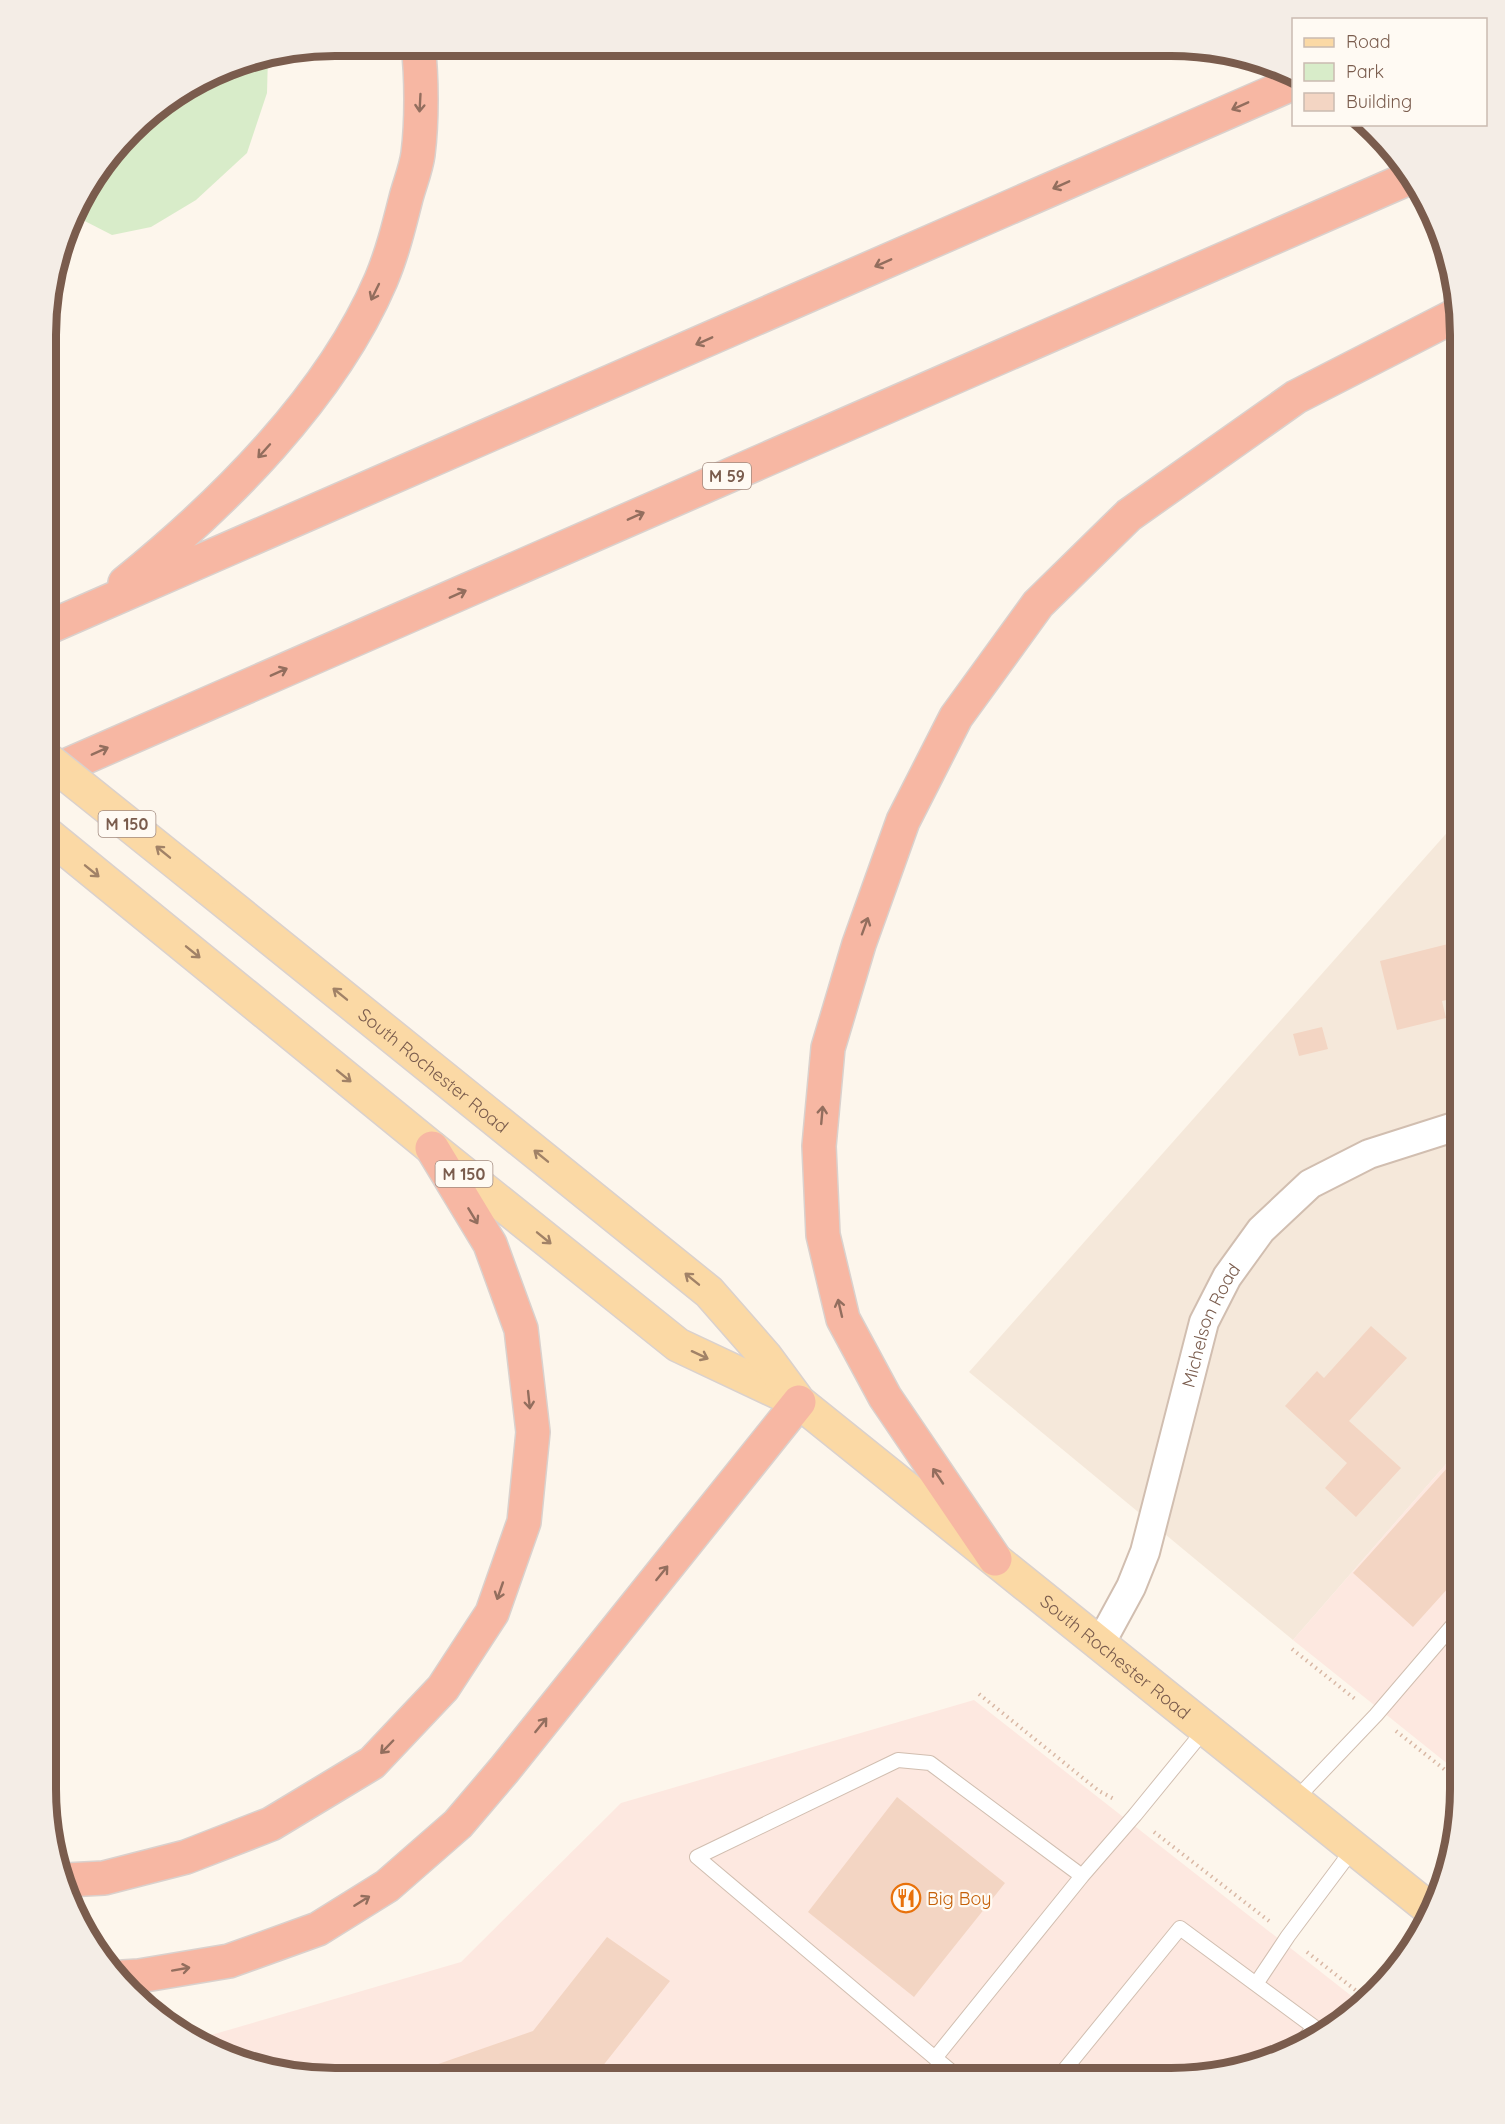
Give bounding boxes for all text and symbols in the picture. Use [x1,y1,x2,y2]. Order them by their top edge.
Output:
legend [1292,18,1487,126]
text: Road [1346,30,1391,53]
text: Park [1346,60,1384,83]
text: Building [1346,90,1412,113]
one-way arrow [415,93,426,113]
one-way arrow [1231,102,1249,113]
one-way arrow [1053,179,1071,191]
one-way arrow [874,258,892,269]
one-way arrow [369,282,380,300]
one-way arrow [695,336,714,347]
one-way arrow [257,443,271,458]
road number: M 59 [703,463,751,489]
one-way arrow [627,510,645,521]
one-way arrow [448,588,466,599]
one-way arrow [270,666,288,677]
one-way arrow [91,745,109,756]
road number: M 150 [98,811,156,837]
one-way arrow [155,845,171,858]
one-way arrow [84,864,100,877]
one-way arrow [861,917,872,936]
one-way arrow [185,945,200,959]
one-way arrow [332,988,348,1001]
street label: South Rochester Road [354,1003,513,1137]
one-way arrow [336,1069,352,1082]
one-way arrow [816,1106,827,1126]
one-way arrow [533,1150,549,1163]
road number: M 150 [436,1161,492,1187]
one-way arrow [468,1207,480,1224]
one-way arrow [536,1232,552,1245]
street label: Michelson Road [1176,1259,1245,1390]
one-way arrow [684,1272,700,1285]
one-way arrow [834,1299,845,1318]
one-way arrow [690,1350,708,1362]
one-way arrow [524,1390,535,1410]
one-way arrow [932,1468,944,1484]
one-way arrow [656,1565,669,1581]
one-way arrow [493,1581,504,1599]
street label: South Rochester Road [1036,1589,1195,1724]
one-way arrow [534,1717,547,1733]
one-way arrow [380,1740,394,1755]
restaurant icon: Big Boy [890,1882,922,1914]
place label: Big Boy [927,1887,992,1910]
one-way arrow [353,1895,370,1907]
one-way arrow [171,1963,191,1974]

